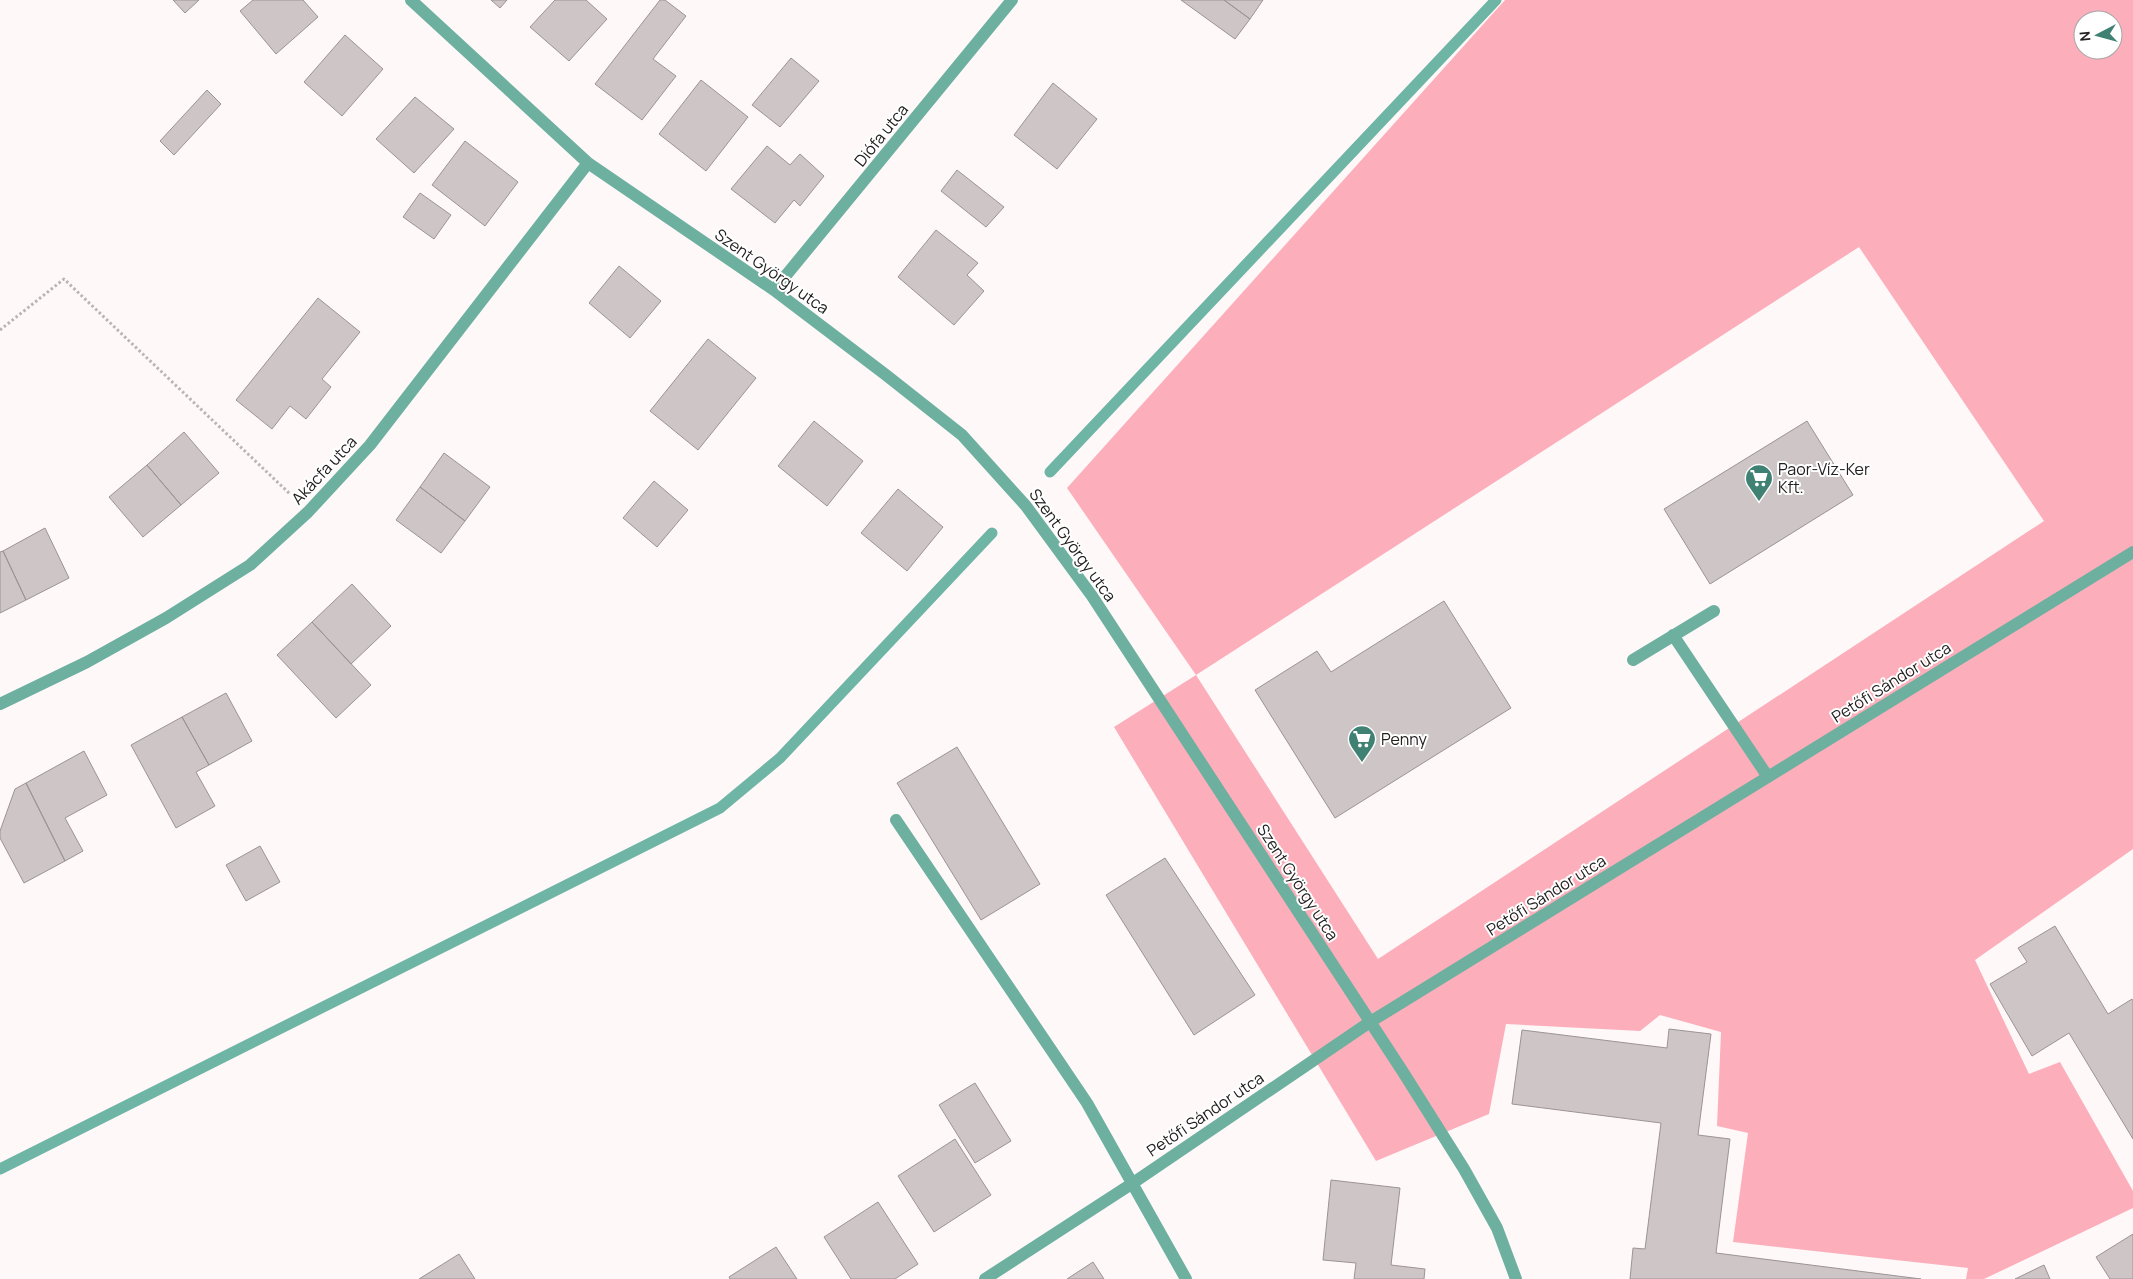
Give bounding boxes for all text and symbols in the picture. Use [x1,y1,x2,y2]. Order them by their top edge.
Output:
north arrow [2073,10,2123,60]
text: N [2075,30,2095,42]
street label: Diófa utca [849,99,913,171]
street label: Szent György utca [711,223,833,319]
street label: Akácfa utca [286,431,362,509]
place label: Paor-Víz-Ker Kft. [1778,458,1870,498]
supermarket icon: Paor-Víz-Ker Kft. [1744,463,1774,502]
street label: Szent György utca [1025,484,1121,606]
street label: Petőfi Sándor utca [1827,636,1955,728]
supermarket icon: Penny [1347,724,1377,763]
place label: Penny [1381,728,1427,750]
street label: Szent György utca [1252,820,1344,944]
street label: Petőfi Sándor utca [1482,849,1610,941]
street label: Petőfi Sándor utca [1142,1067,1268,1161]

